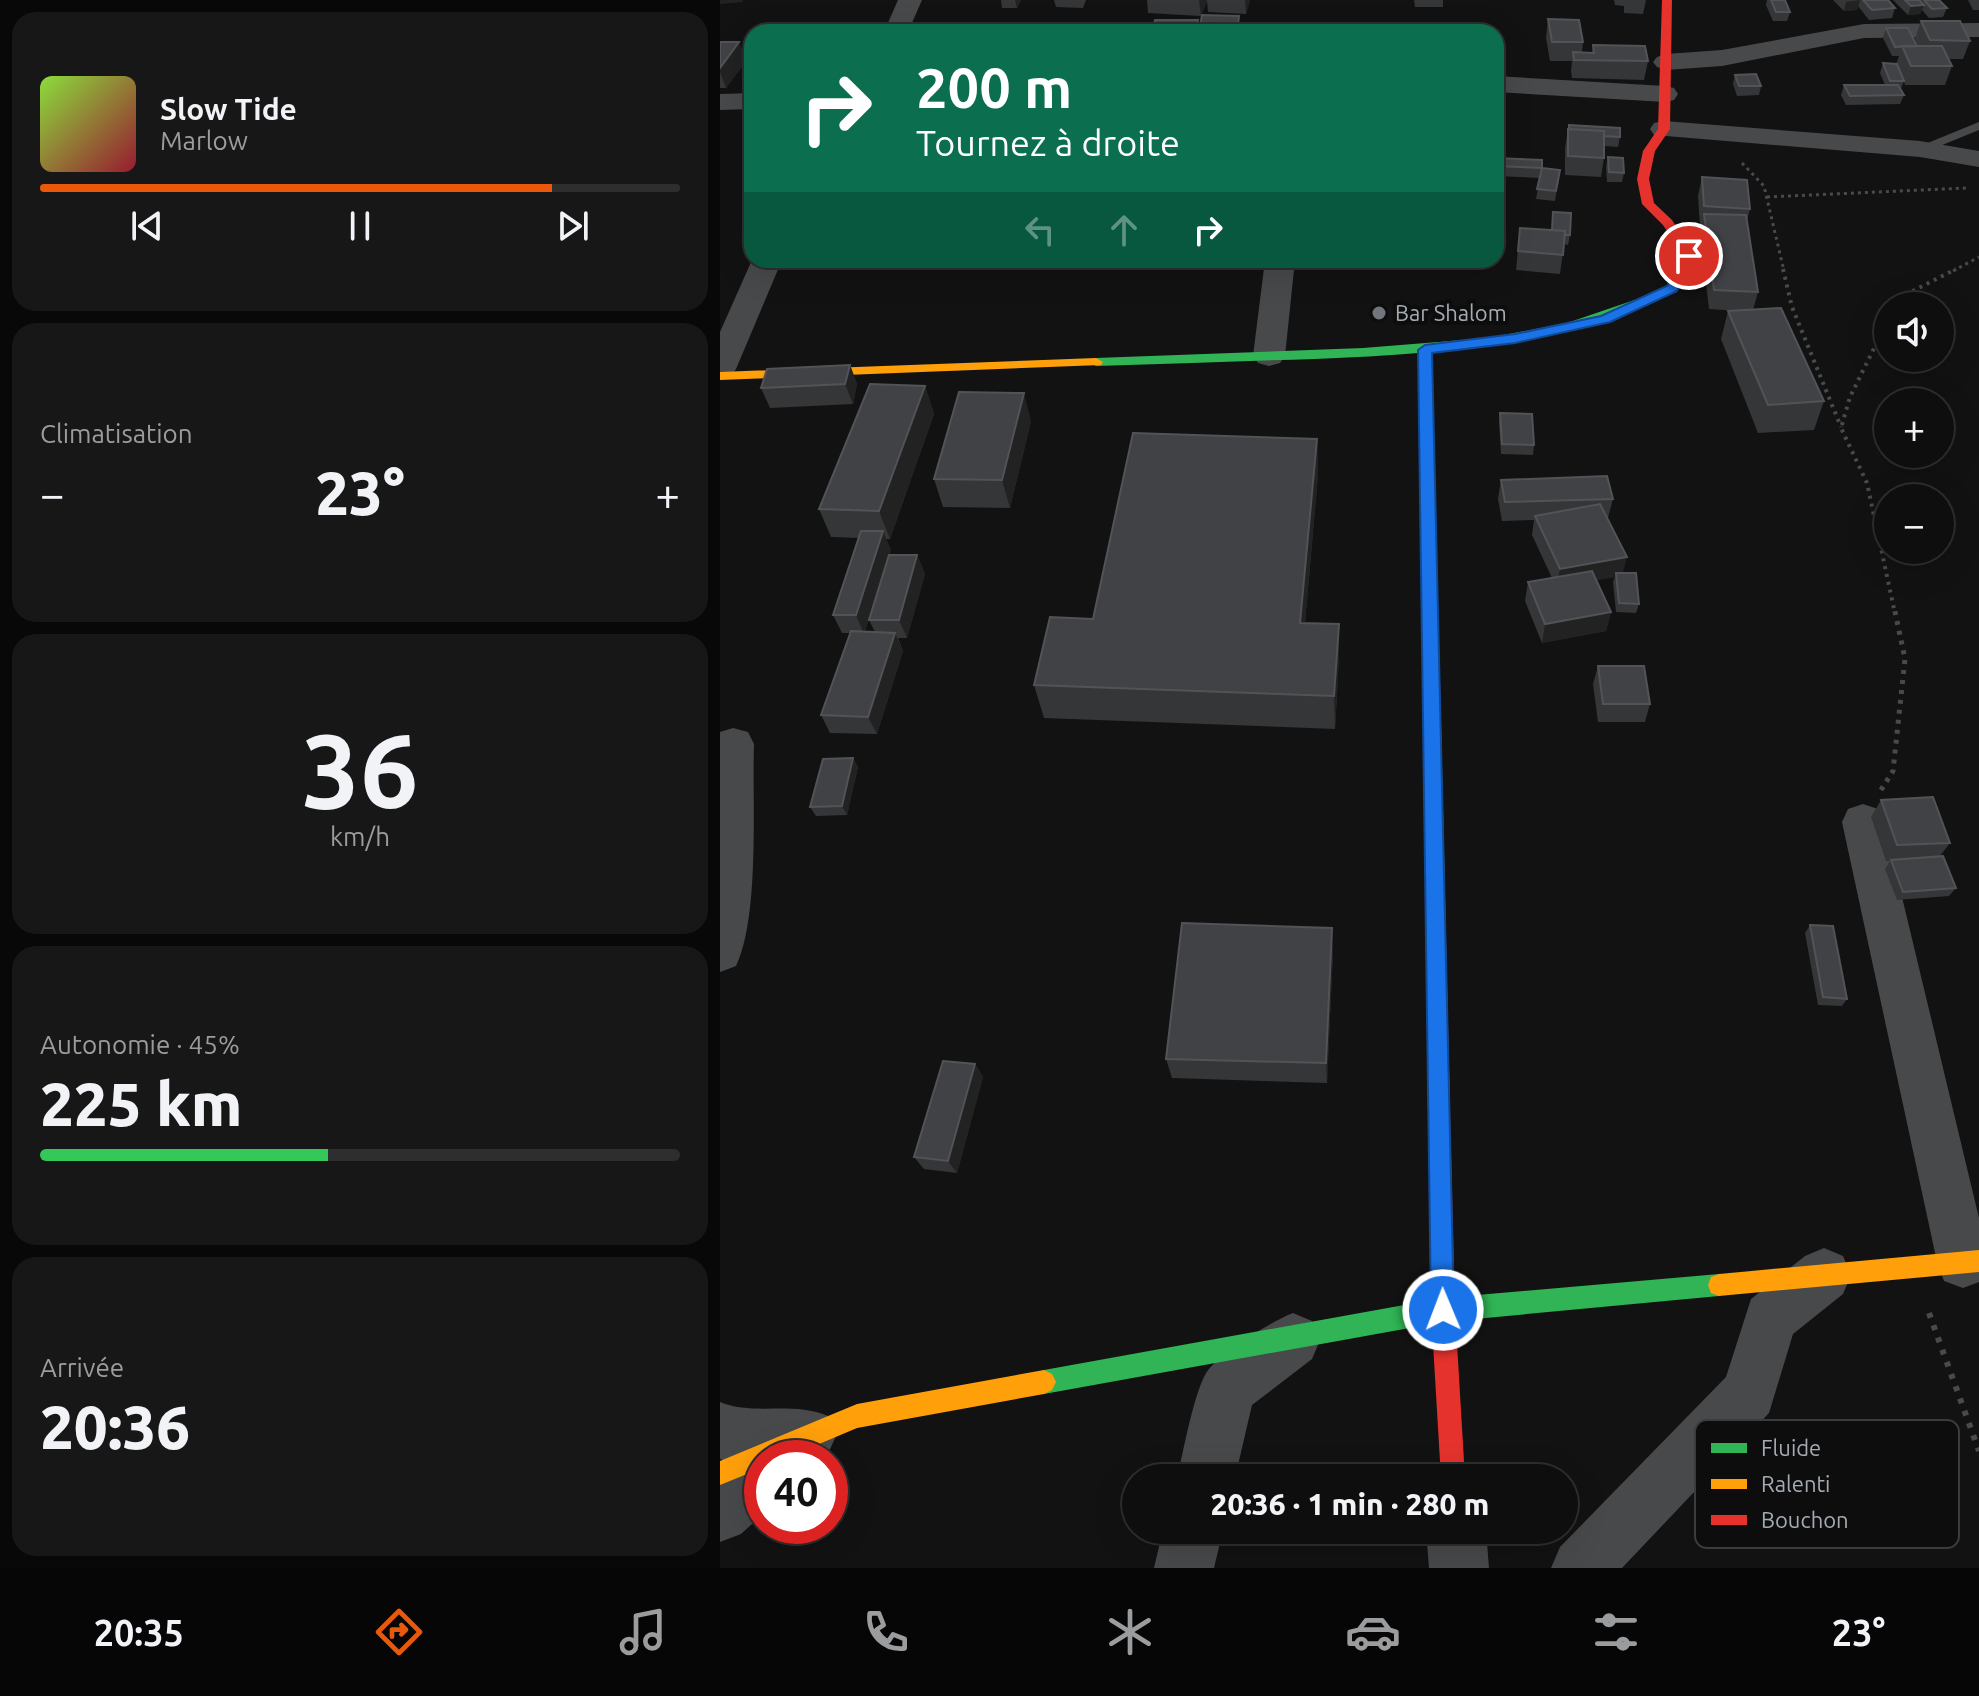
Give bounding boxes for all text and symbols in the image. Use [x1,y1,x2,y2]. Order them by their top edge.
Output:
icon: right [784,56,888,160]
text: 200 m [916,56,1072,119]
text: Slow Tide [160,92,297,126]
text: Tournez à droite [916,122,1180,163]
text: Marlow [160,126,248,155]
icon: previous [125,204,169,248]
icon: pause [338,204,382,248]
icon: next [551,204,595,248]
icon: left [1018,208,1062,252]
icon: ahead [1102,208,1146,252]
icon: right [1186,208,1230,252]
pin [1655,222,1723,290]
icon: arrive [1667,234,1711,278]
map controls [1874,292,1954,564]
button: sound [1874,292,1954,372]
place label: Bar Shalom [1395,300,1507,325]
marker: Bar Shalom [1370,304,1388,322]
button: + [1874,388,1954,468]
text: Climatisation [40,419,193,448]
text: 23° [315,459,405,526]
text: − [40,469,65,518]
text: + [655,469,680,518]
button: − [1874,484,1954,564]
text: 36 [301,711,419,828]
text: km/h [330,822,390,851]
text: Autonomie · 45% [40,1030,240,1059]
text: 225 km [40,1070,242,1137]
position arrow [1401,1268,1485,1352]
text: Arrivée [40,1353,124,1382]
text: 20:36 [40,1393,190,1460]
legend [1695,1420,1959,1548]
text: Fluide [1761,1435,1821,1460]
speed limit sign: 40 [744,1440,848,1544]
text: Ralenti [1761,1471,1830,1496]
text: 20:36 · 1 min · 280 m [1211,1487,1489,1521]
text: Bouchon [1761,1507,1849,1532]
icon: directions [371,1604,427,1660]
icon: music [615,1604,671,1660]
icon: phone [858,1604,914,1660]
icon: climate [1102,1604,1158,1660]
icon: car [1345,1604,1401,1660]
icon: filters [1588,1604,1644,1660]
text: 20:35 [94,1612,184,1653]
text: 23° [1832,1612,1885,1653]

